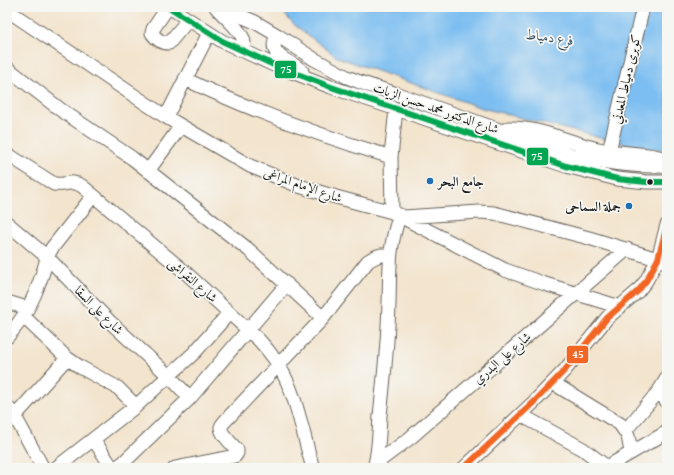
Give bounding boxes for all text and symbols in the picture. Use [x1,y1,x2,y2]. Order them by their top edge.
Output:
water label: فرع دمياط [524,24,576,52]
street label: كوبرى دمياط المعدني [606,32,647,126]
line badge: 75 [274,60,297,79]
text: 75 [280,61,292,77]
street label: شارع الدكتور محمد حسن الزيات [370,78,501,140]
line badge: 75 [526,147,549,166]
text: 75 [531,148,543,164]
street label: شارع الإمام المراغى [260,163,345,209]
place label: جامع البحر [436,172,484,194]
marker: جامع البحر [425,176,435,186]
unlabelled marker [645,177,655,187]
place label: جملة السماحى [564,197,621,216]
marker: جملة السماحى [624,201,634,211]
street label: شارع النقراشى [163,253,222,308]
street label: شارع على السقا [69,281,128,340]
street label: شارع على البدري [469,327,537,390]
line badge: 45 [566,345,589,364]
text: 45 [572,346,584,362]

